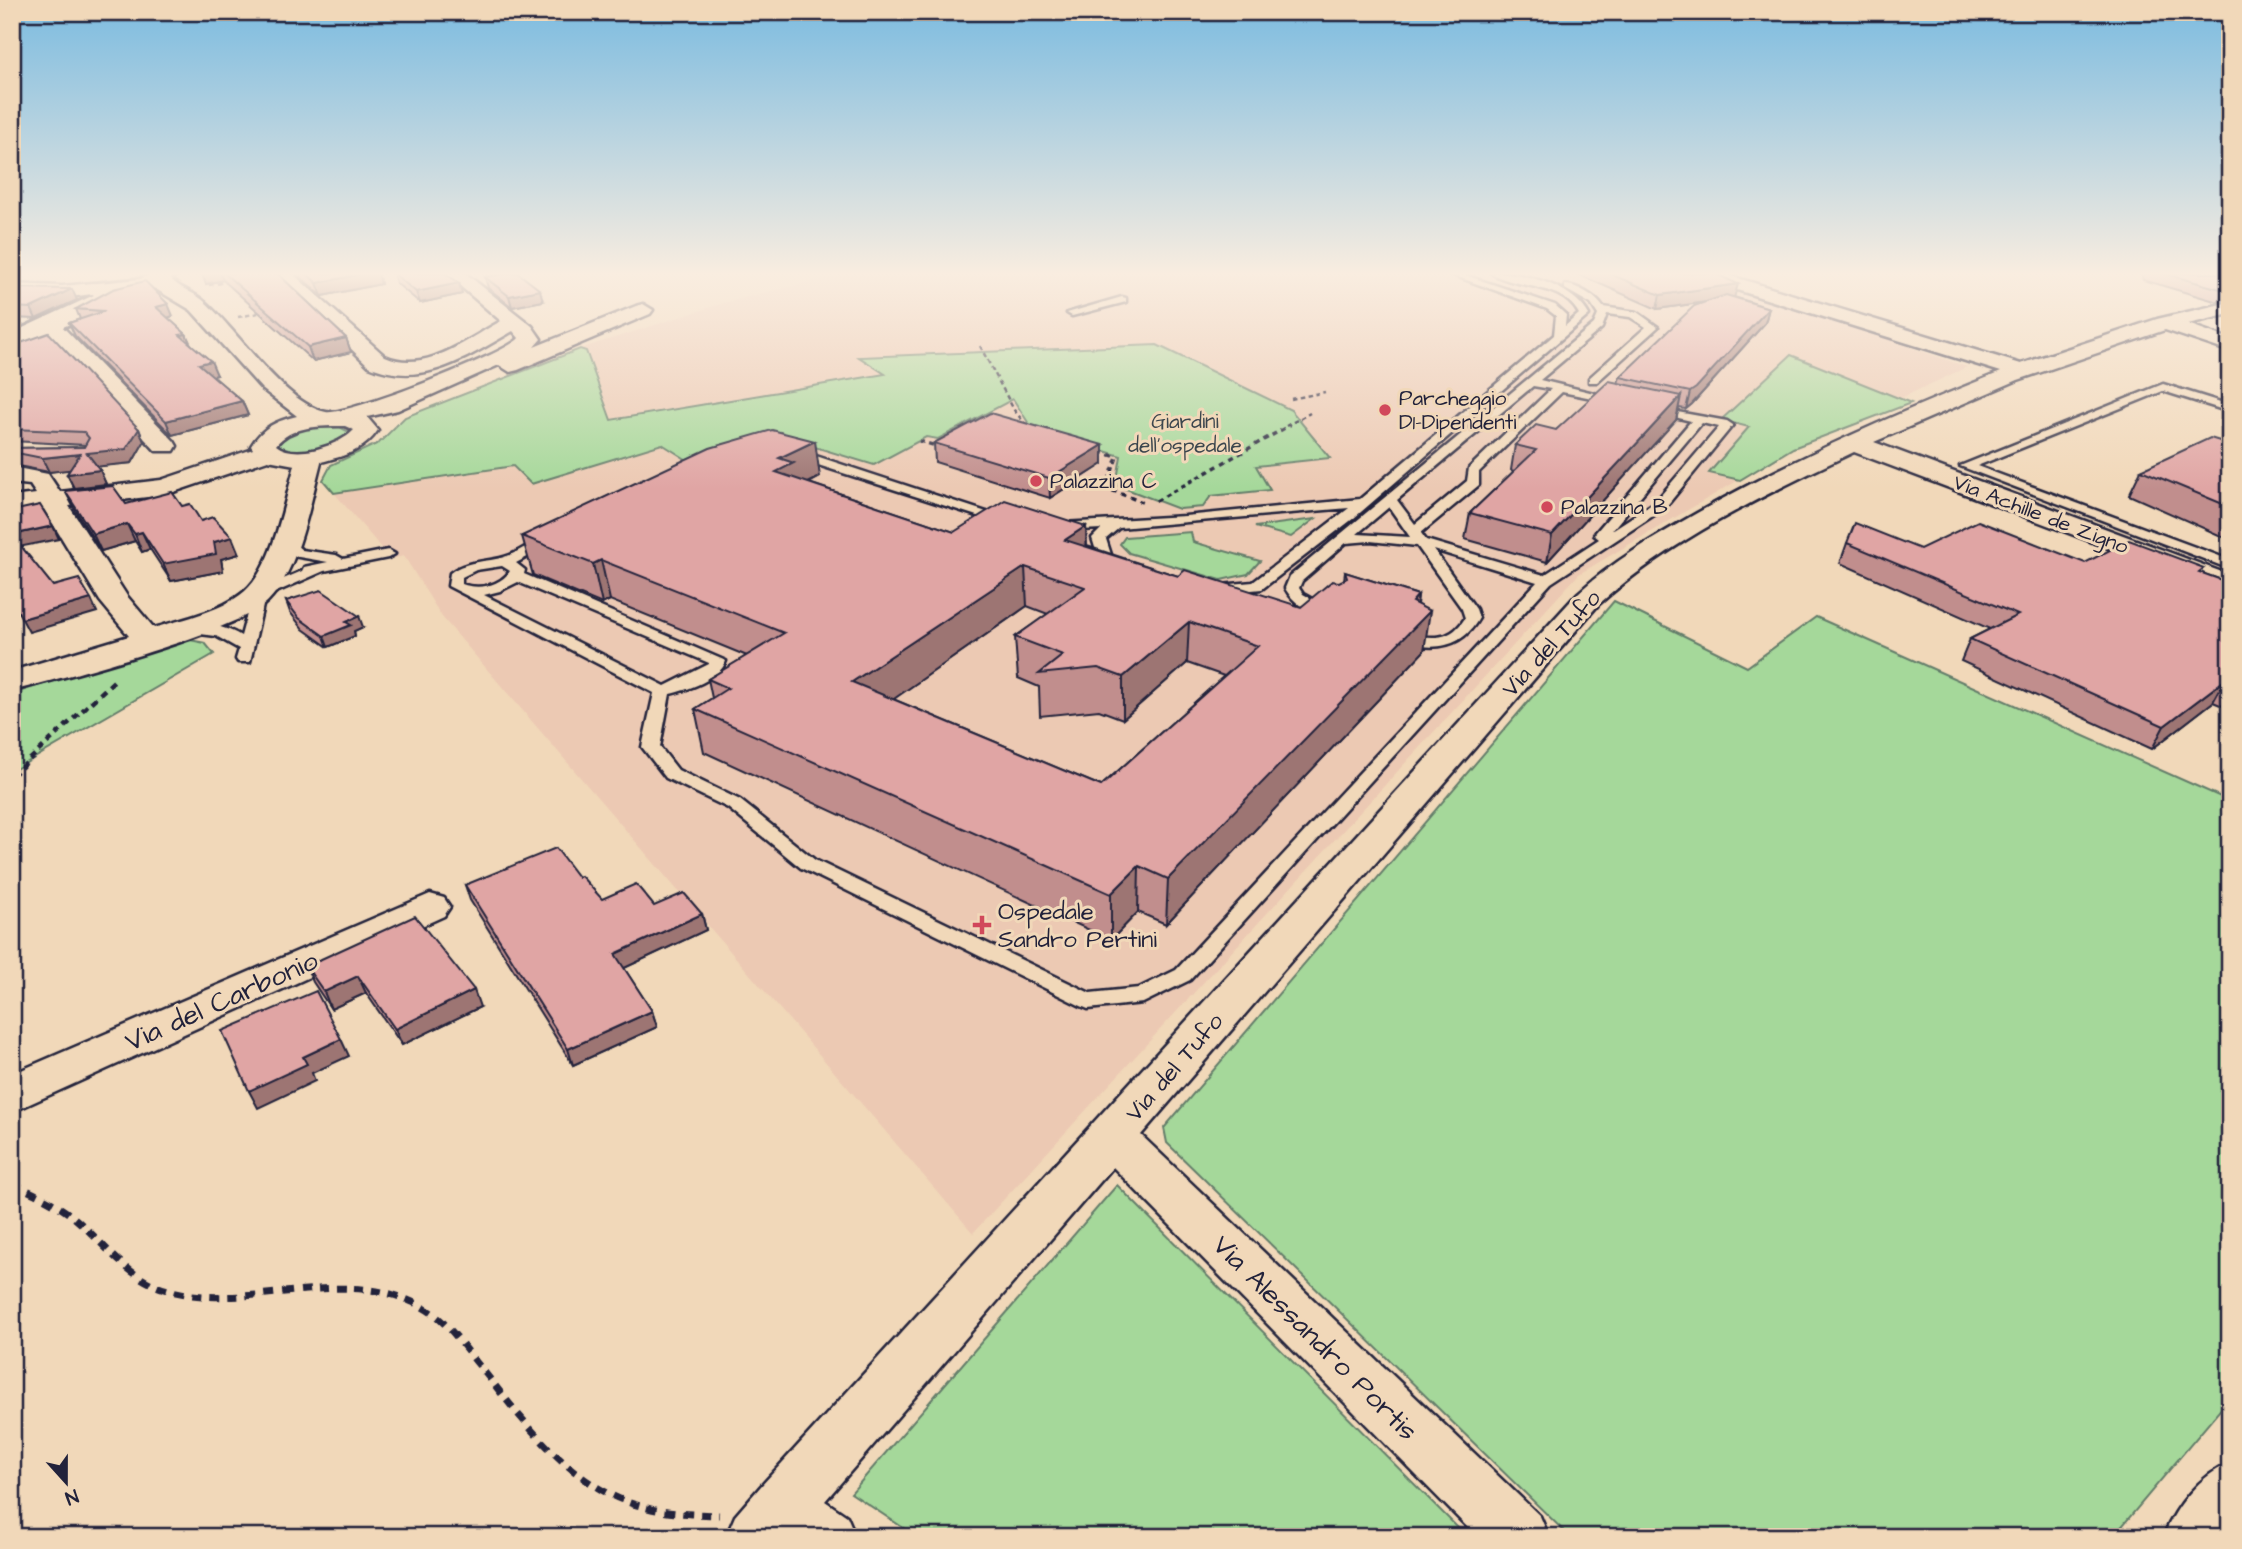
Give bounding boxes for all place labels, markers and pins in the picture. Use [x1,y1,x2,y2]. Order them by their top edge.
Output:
place label: Parcheggio D1-Dipendenti [1399,384,1516,438]
marker: Parcheggio D1-Dipendenti [1377,402,1393,418]
place label: Palazzina C [1050,467,1157,496]
marker: Palazzina C [1028,473,1044,489]
place label: Palazzina B [1561,493,1668,522]
marker: Palazzina B [1539,499,1555,515]
place label: Ospedale Sandro Pertini [998,895,1157,957]
marker: Ospedale Sandro Pertini [972,915,992,935]

